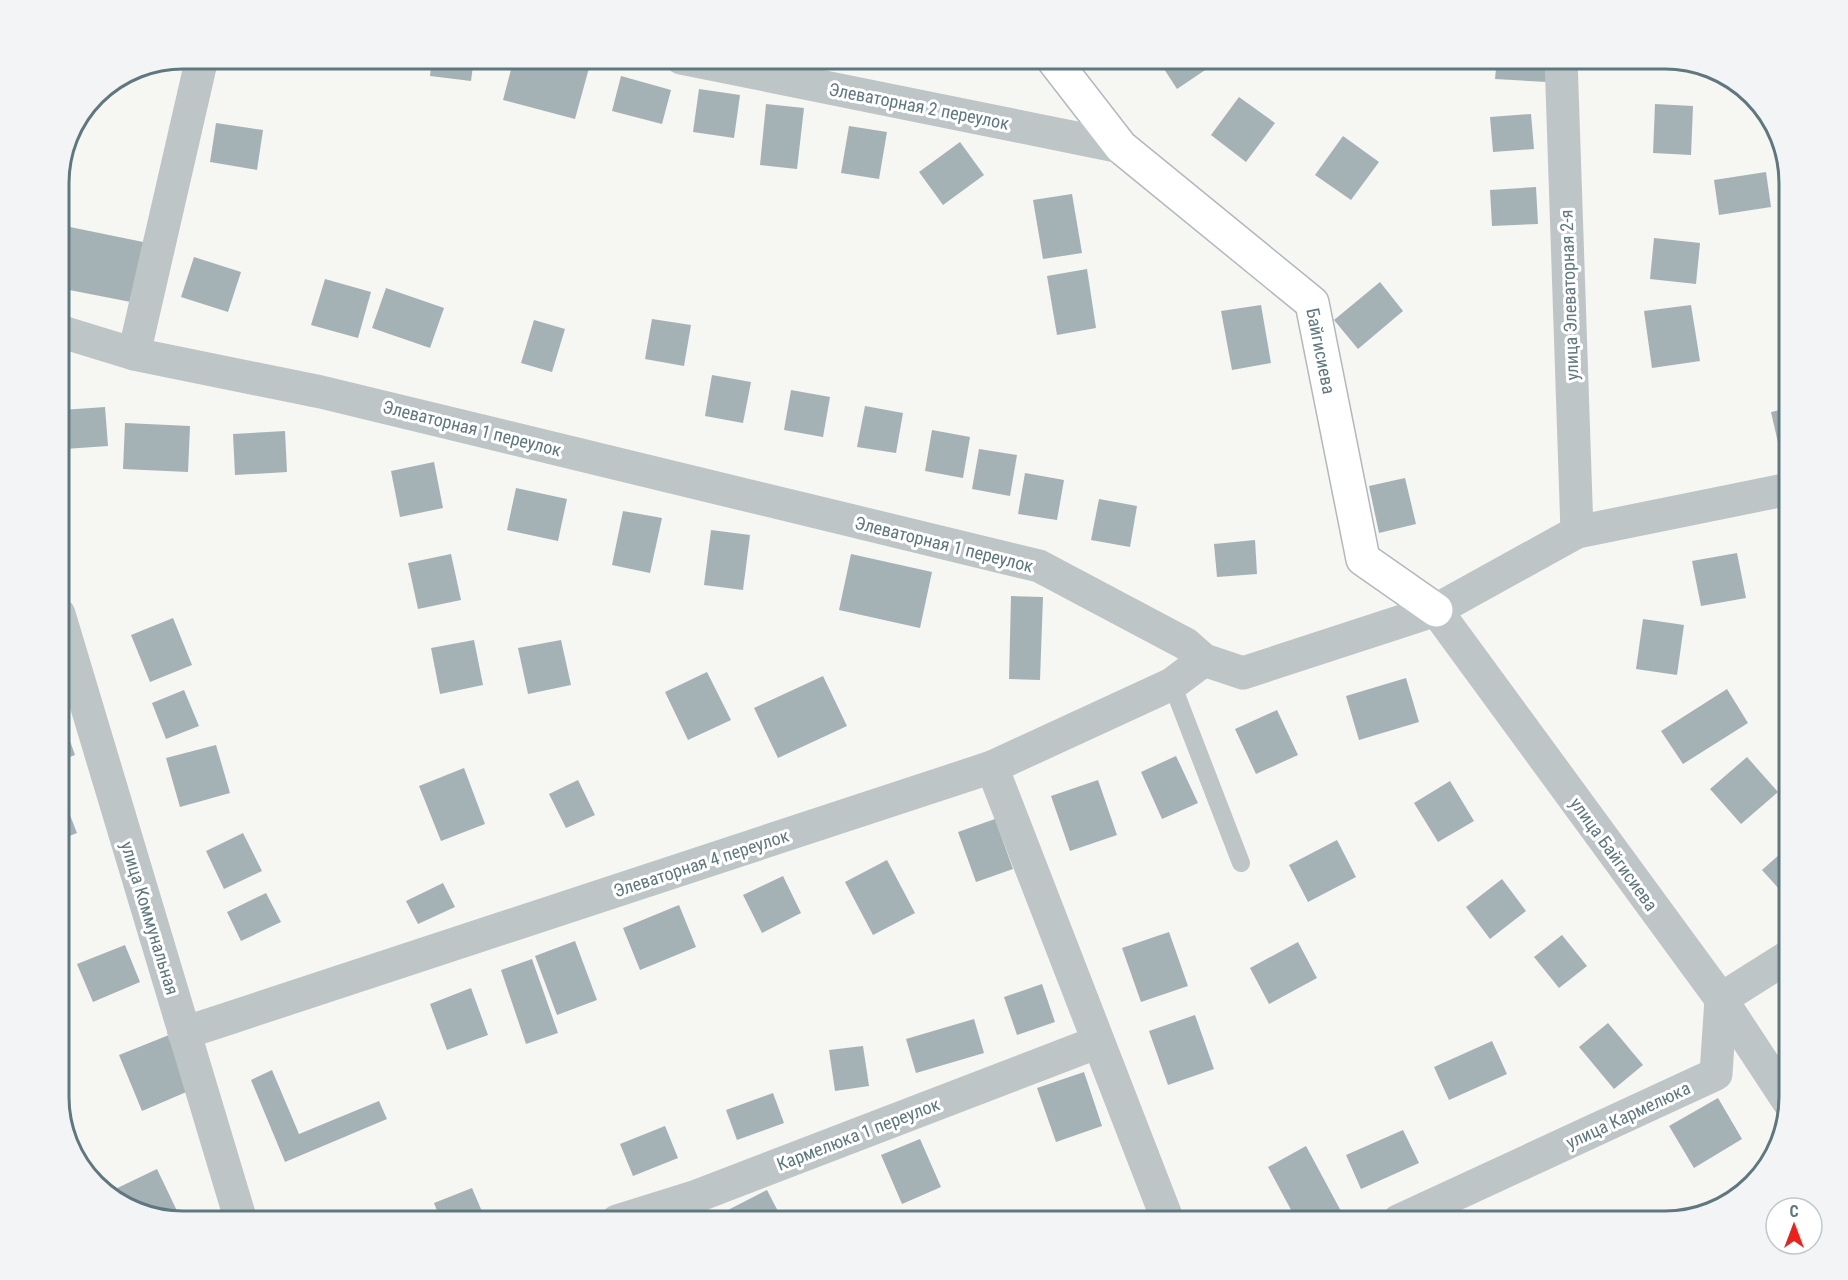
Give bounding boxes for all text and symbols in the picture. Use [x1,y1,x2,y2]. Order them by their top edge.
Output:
street label: Элеваторная 2 переулок [827,78,1011,134]
street label: улица Элеваторная 2-я [1556,209,1582,381]
street label: Байгисиева [1303,306,1340,396]
street label: Элеваторная 1 переулок [381,396,564,460]
street label: Элеваторная 1 переулок [853,512,1036,576]
street label: улица Байгисиева [1566,793,1662,915]
street label: Элеваторная 4 переулок [611,825,792,901]
street label: улица Коммунальная [117,839,183,997]
street label: улица Кармелюка [1563,1077,1693,1153]
street label: Кармелюка 1 переулок [774,1093,943,1175]
north arrow [1764,1196,1824,1256]
text: С [1789,1202,1799,1221]

